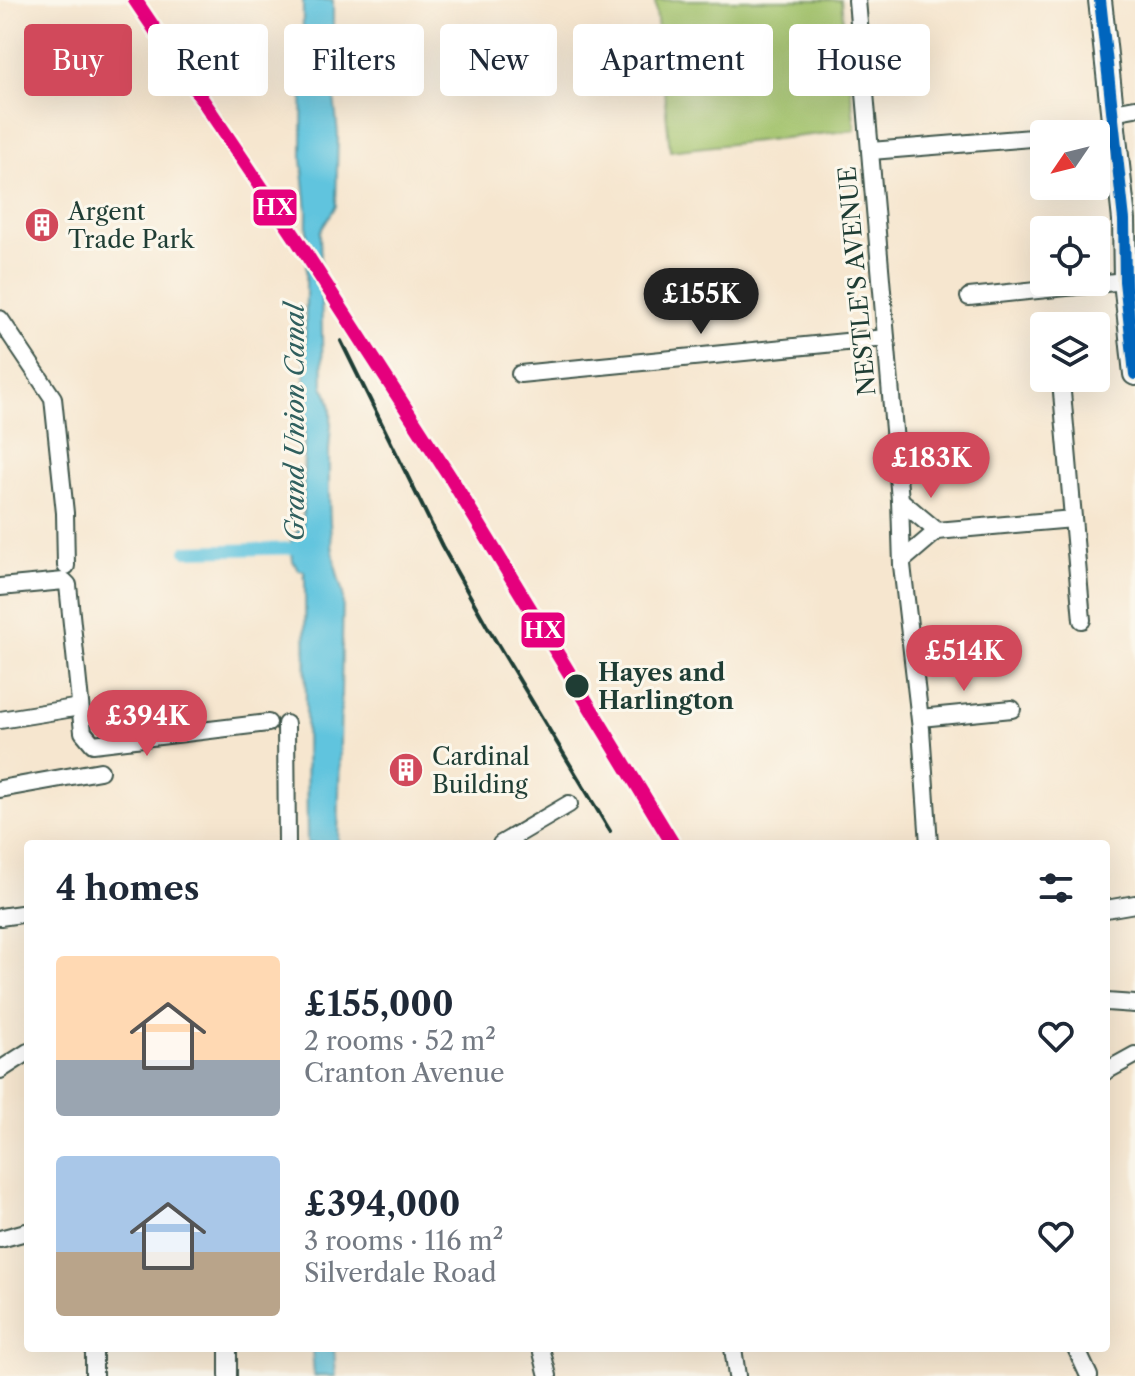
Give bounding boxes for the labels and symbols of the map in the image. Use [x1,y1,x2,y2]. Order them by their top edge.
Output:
north arrow [1030,120,1110,200]
street label: NESTLE'S AVENUE [833,165,881,397]
line badge: HX [252,188,298,227]
text: HX [256,194,295,221]
place label: Argent Trade Park [67,197,195,254]
building icon: Argent Trade Park [23,206,61,244]
pin: £155K [645,268,757,336]
water label: Grand Union Canal [279,300,311,541]
pin: £183K [875,432,987,500]
line badge: HX [520,611,566,649]
text: HX [524,617,563,644]
pin: £514K [908,625,1020,693]
place label: Hayes and Harlington [598,658,735,715]
marker: Hayes and Harlington [563,672,591,700]
pin: £394K [91,690,203,758]
place label: Cardinal Building [432,742,530,799]
building icon: Cardinal Building [387,751,425,789]

